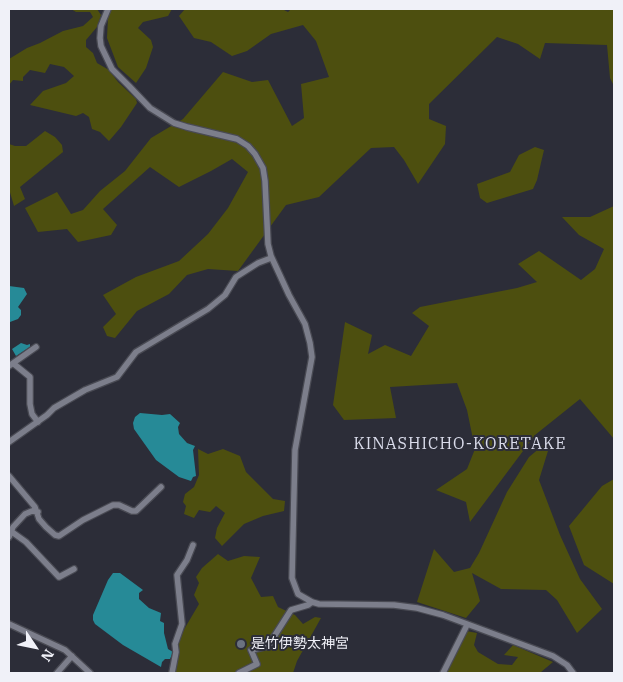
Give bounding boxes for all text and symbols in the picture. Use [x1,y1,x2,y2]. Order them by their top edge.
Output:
district label: KINASHICHO-KORETAKE [351,434,569,454]
north arrow [10,622,60,672]
place label: 是竹伊勢太神宮 [251,636,349,652]
marker: 是竹伊勢太神宮 [235,638,247,650]
text: N [37,646,58,665]

